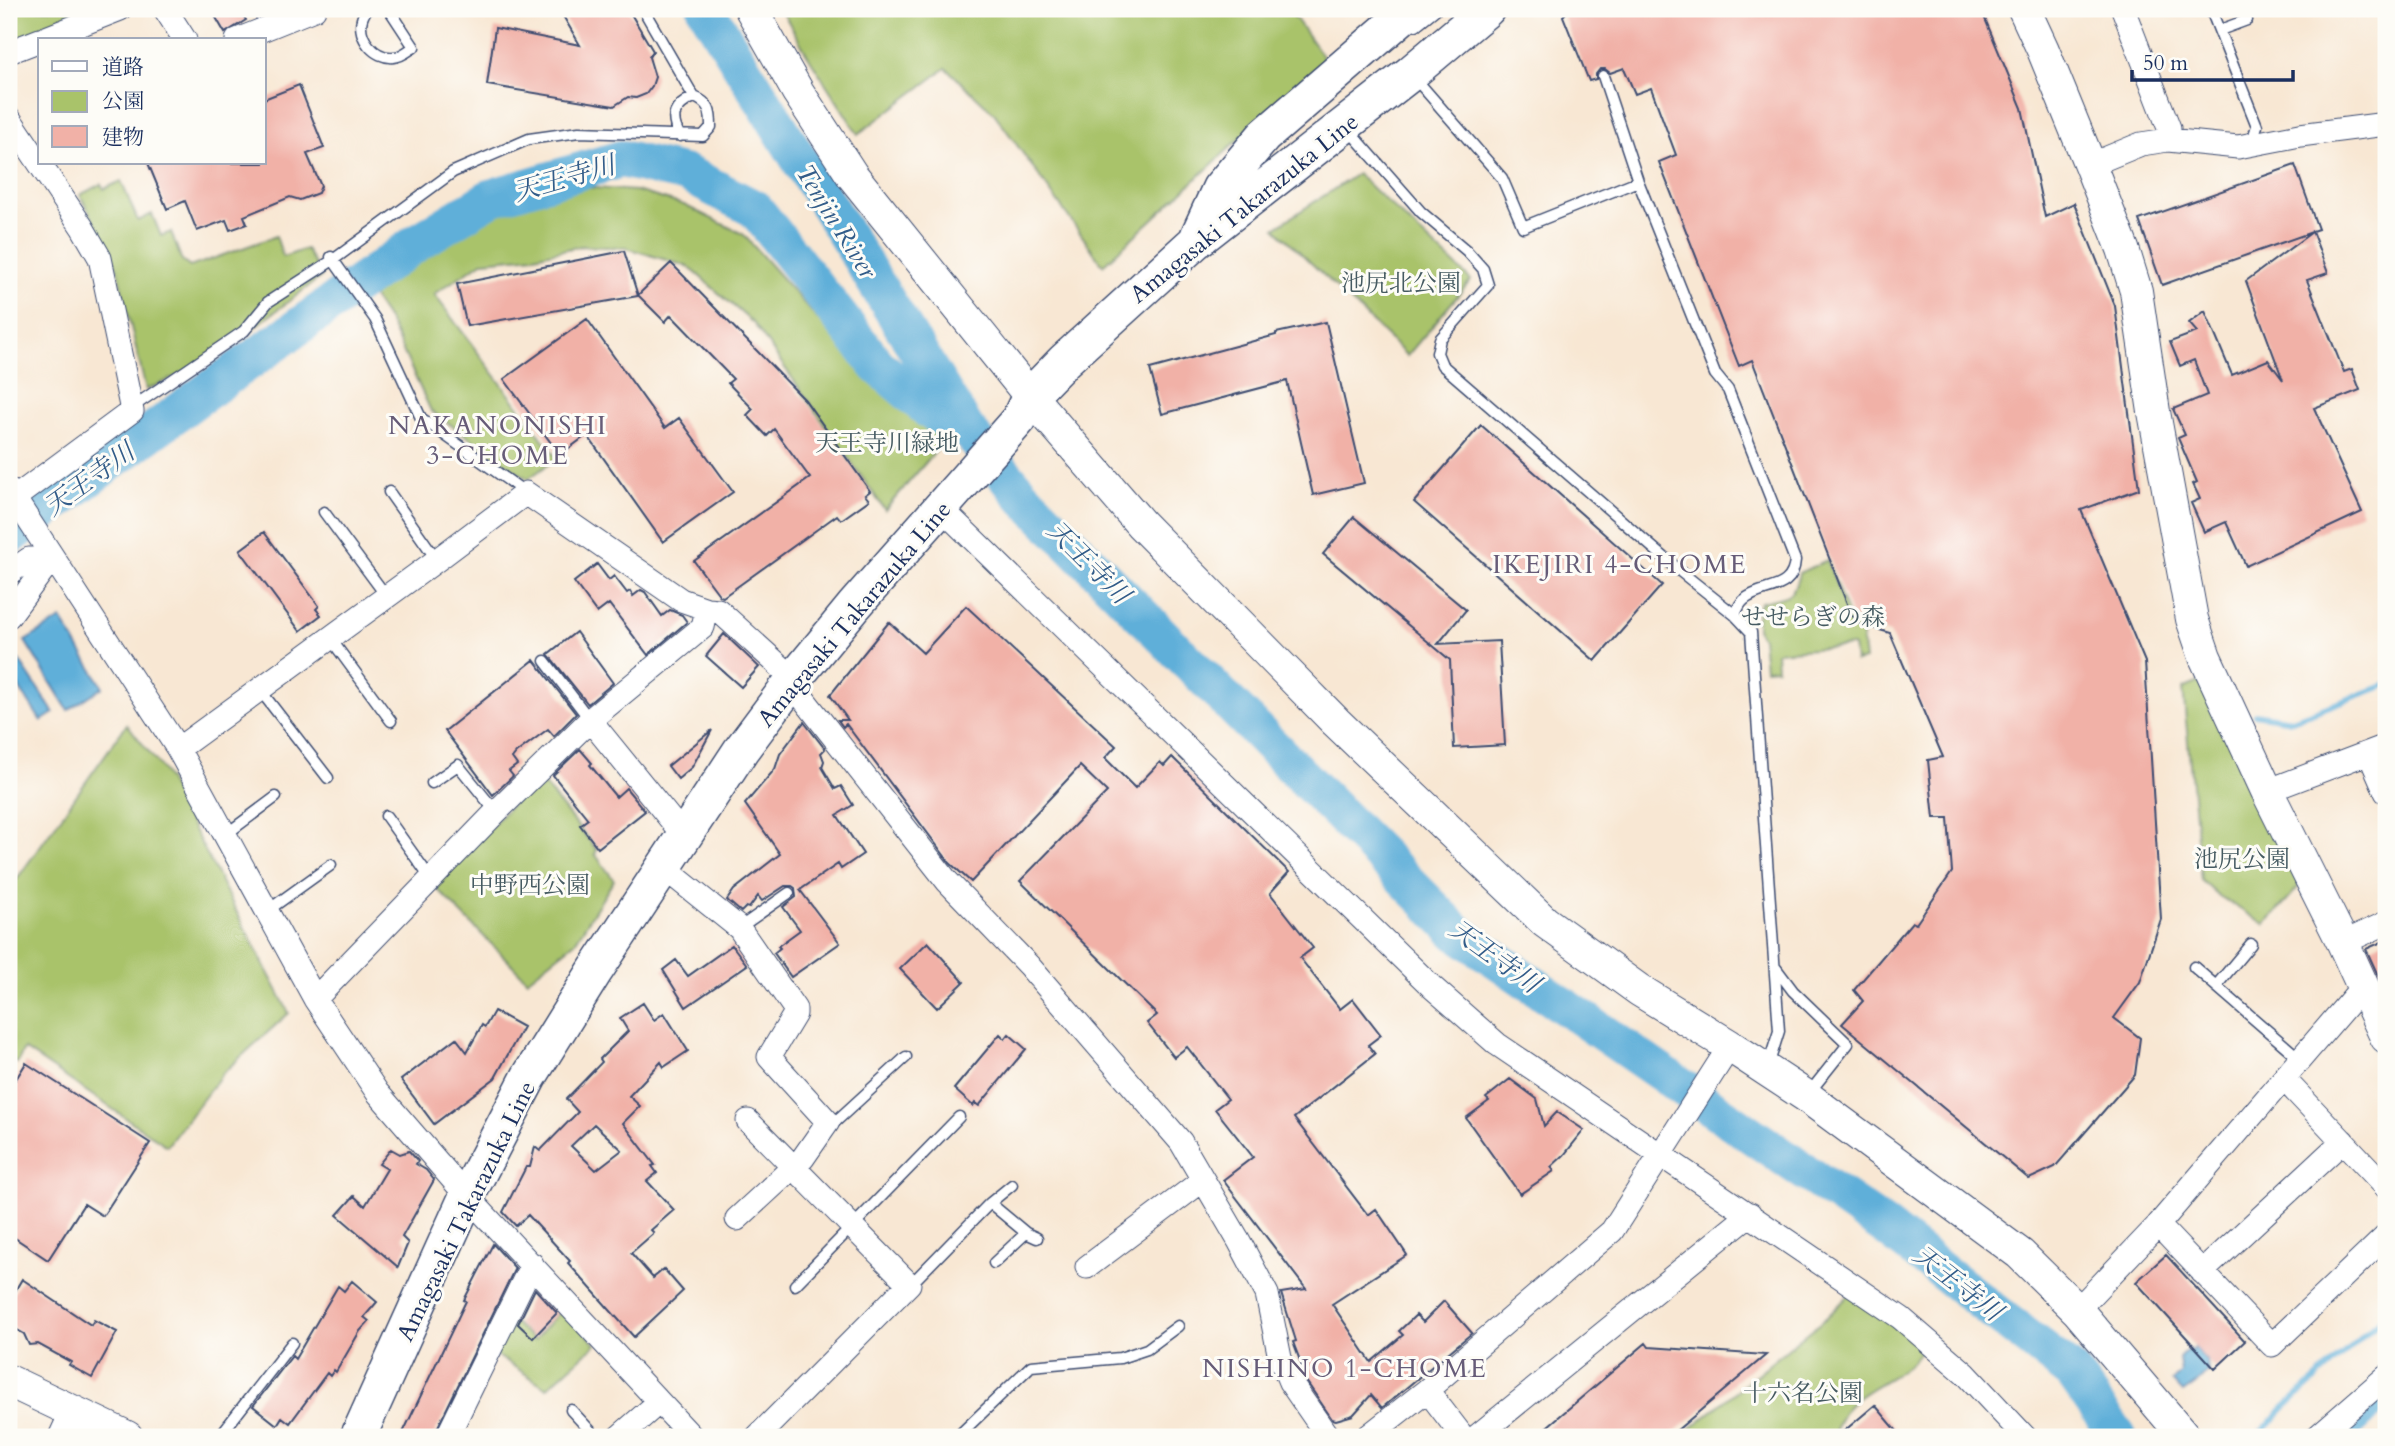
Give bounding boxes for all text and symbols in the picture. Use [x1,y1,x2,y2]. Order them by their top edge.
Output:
legend [38,38,266,164]
scale bar [2132,38,2294,82]
text: 50 m [2143,49,2188,78]
text: 道路 [102,53,144,82]
text: 公園 [102,87,144,116]
street label: Amagasaki Takarazuka Line [1123,106,1366,311]
text: 建物 [102,123,144,152]
water label: 天王寺川 [509,147,622,210]
water label: Tenjin River [788,158,886,286]
park label: 池尻北公園 [1341,267,1461,300]
district label: NAKANONISHI 3-CHOME [388,408,608,473]
park label: 天王寺川緑地 [815,427,959,460]
water label: 天王寺川 [37,433,144,524]
street label: Amagasaki Takarazuka Line [750,494,959,734]
water label: 天王寺川 [1039,513,1140,614]
district label: IKEJIRI 4-CHOME [1492,547,1748,582]
park label: せせらぎの森 [1741,601,1885,634]
park label: 池尻公園 [2194,843,2290,876]
park label: 中野西公園 [470,869,590,902]
water label: 天王寺川 [1442,912,1549,1003]
street label: Amagasaki Takarazuka Line [389,1076,544,1347]
water label: 天王寺川 [1906,1238,2012,1331]
district label: NISHINO 1-CHOME [1202,1351,1488,1386]
park label: 十六名公園 [1743,1377,1863,1410]

